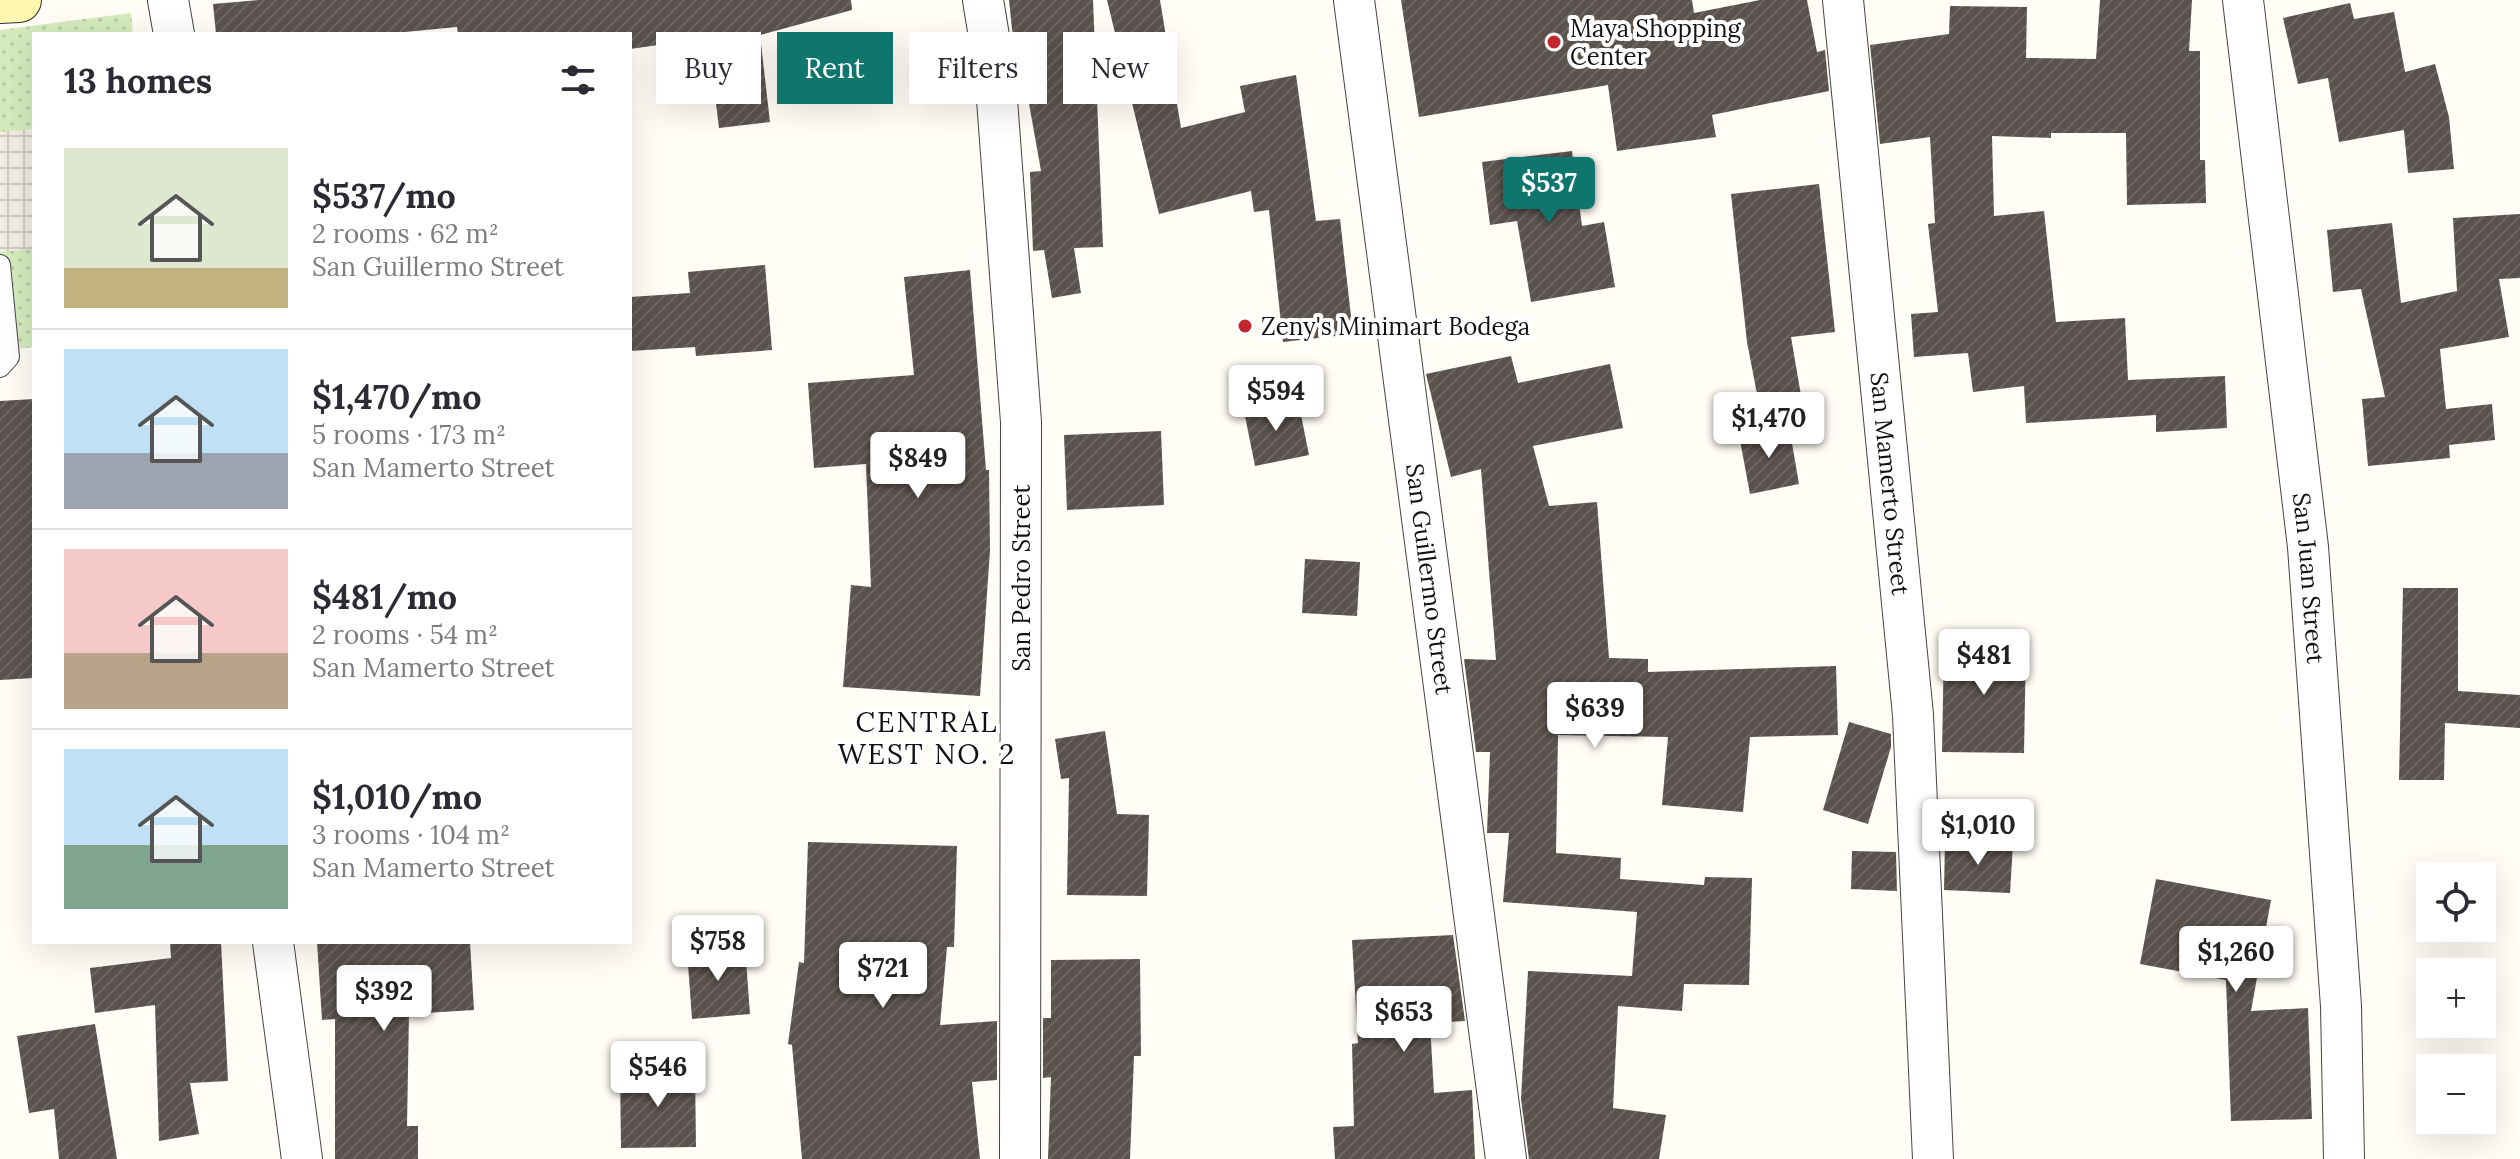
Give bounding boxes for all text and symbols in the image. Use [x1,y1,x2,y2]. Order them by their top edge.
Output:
place label: Maya Shopping Center [1570,13,1742,72]
chip: Buy [656,32,761,104]
chip: Rent [777,32,893,104]
chip: Filters [909,32,1047,104]
chip: New [1063,32,1177,104]
marker: Maya Shopping Center [1545,33,1563,51]
icon: filters [556,58,600,102]
text: 13 homes [64,59,212,102]
pin: $537 [1502,157,1596,225]
text: $537 [1521,166,1577,199]
text: $537/mo [312,174,456,217]
icon: home [128,180,224,276]
text: 2 rooms · 62 m² [312,217,499,250]
text: San Guillermo Street [312,250,564,283]
place label: Zeny's Minimart Bodega [1261,311,1530,342]
marker: Zeny's Minimart Bodega [1236,317,1254,335]
pin: $594 [1229,365,1323,433]
street label: San Mamerto Street [1864,371,1917,597]
text: $594 [1247,374,1305,407]
text: $1,470/mo [312,375,482,418]
icon: home [128,381,224,477]
pin: $1,470 [1704,392,1834,460]
text: $1,470 [1731,401,1807,434]
text: 5 rooms · 173 m² [312,418,506,451]
pin: $849 [871,432,965,500]
text: $849 [888,441,948,474]
text: San Mamerto Street [312,451,555,484]
street label: San Guillermo Street [1399,462,1461,697]
street label: San Pedro Street [1006,484,1037,672]
street label: San Juan Street [2286,491,2332,665]
text: $481/mo [312,575,457,618]
icon: home [128,581,224,677]
text: 2 rooms · 54 m² [312,618,498,651]
pin: $481 [1937,629,2031,697]
text: $481 [1957,638,2011,671]
text: San Mamerto Street [312,651,555,684]
pin: $639 [1548,682,1642,750]
text: $639 [1565,691,1625,724]
district label: CENTRAL WEST NO. 2 [838,704,1016,772]
text: $1,010/mo [312,775,482,818]
icon: home [128,781,224,877]
pin: $1,010 [1913,799,2043,867]
text: $1,010 [1940,808,2016,841]
text: 3 rooms · 104 m² [312,818,510,851]
text: San Mamerto Street [312,851,555,884]
map controls [2416,862,2496,1134]
button: locate [2416,862,2496,942]
pin: $758 [671,915,765,983]
text: $758 [690,924,746,957]
pin: $1,260 [2171,926,2301,994]
text: $1,260 [2197,935,2275,968]
pin: $721 [836,942,930,1010]
text: $721 [857,951,909,984]
button: + [2416,958,2496,1038]
pin: $392 [337,965,431,1033]
text: $392 [355,974,413,1007]
pin: $653 [1357,986,1451,1054]
text: $653 [1375,995,1433,1028]
pin: $546 [611,1041,705,1109]
text: $546 [629,1050,687,1083]
button: − [2416,1054,2496,1134]

